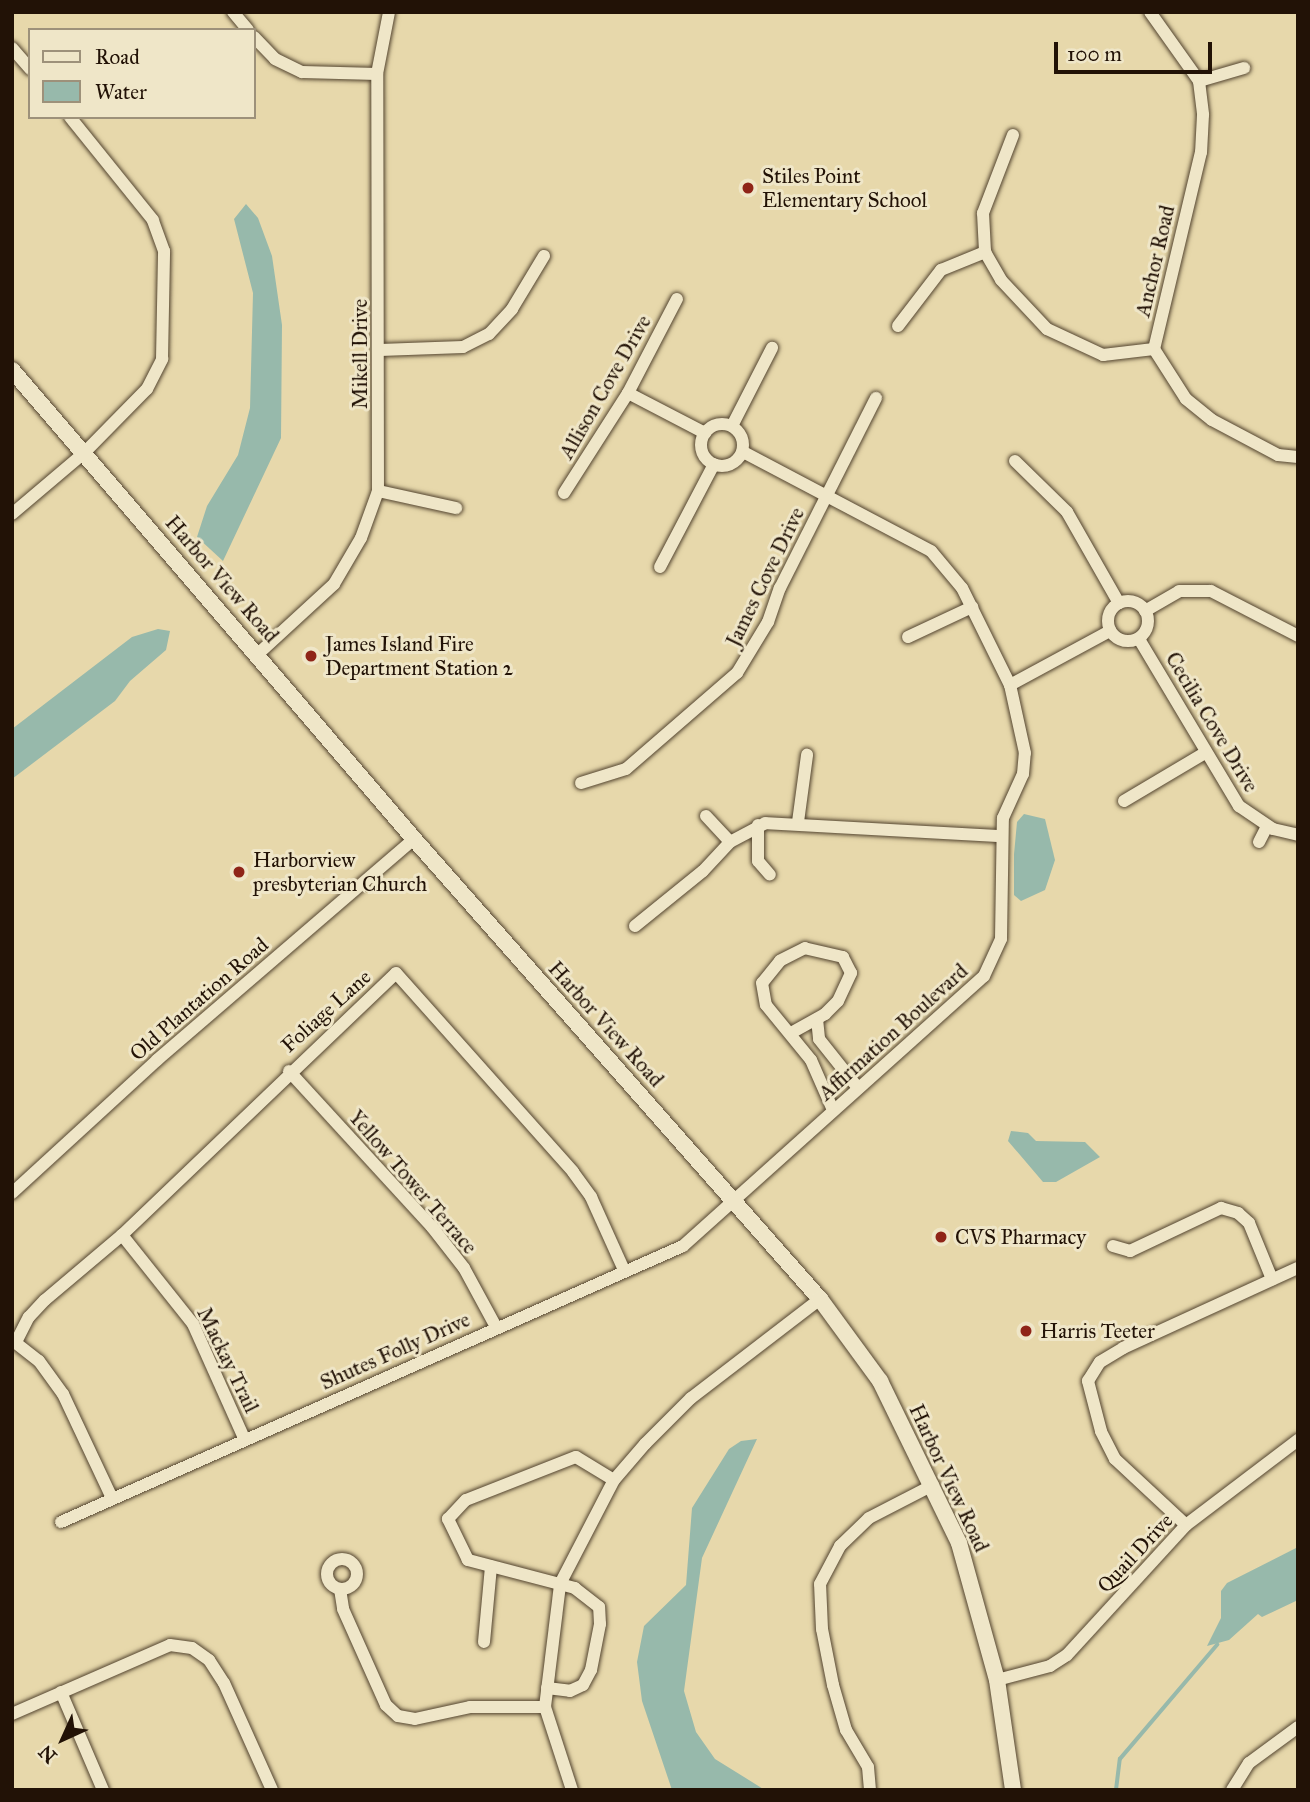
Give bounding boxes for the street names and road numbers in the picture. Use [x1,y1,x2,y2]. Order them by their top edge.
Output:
street label: Anchor Road [1130,203,1180,319]
street label: Mikell Drive [347,299,373,409]
street label: Allison Cove Drive [554,311,656,463]
street label: James Cove Drive [720,503,810,651]
street label: Harbor View Road [160,510,284,648]
street label: Cecilia Cove Drive [1160,647,1264,797]
street label: Old Plantation Road [125,932,273,1066]
street label: Harbor View Road [543,956,669,1092]
street label: Affirmation Boulevard [813,958,973,1106]
street label: Foliage Lane [276,964,376,1058]
street label: Yellow Tower Terrace [344,1105,482,1259]
street label: Mackay Trail [192,1303,264,1417]
street label: Shutes Folly Drive [316,1307,474,1395]
street label: Harbor View Road [904,1400,994,1556]
street label: Quail Drive [1092,1508,1178,1598]

